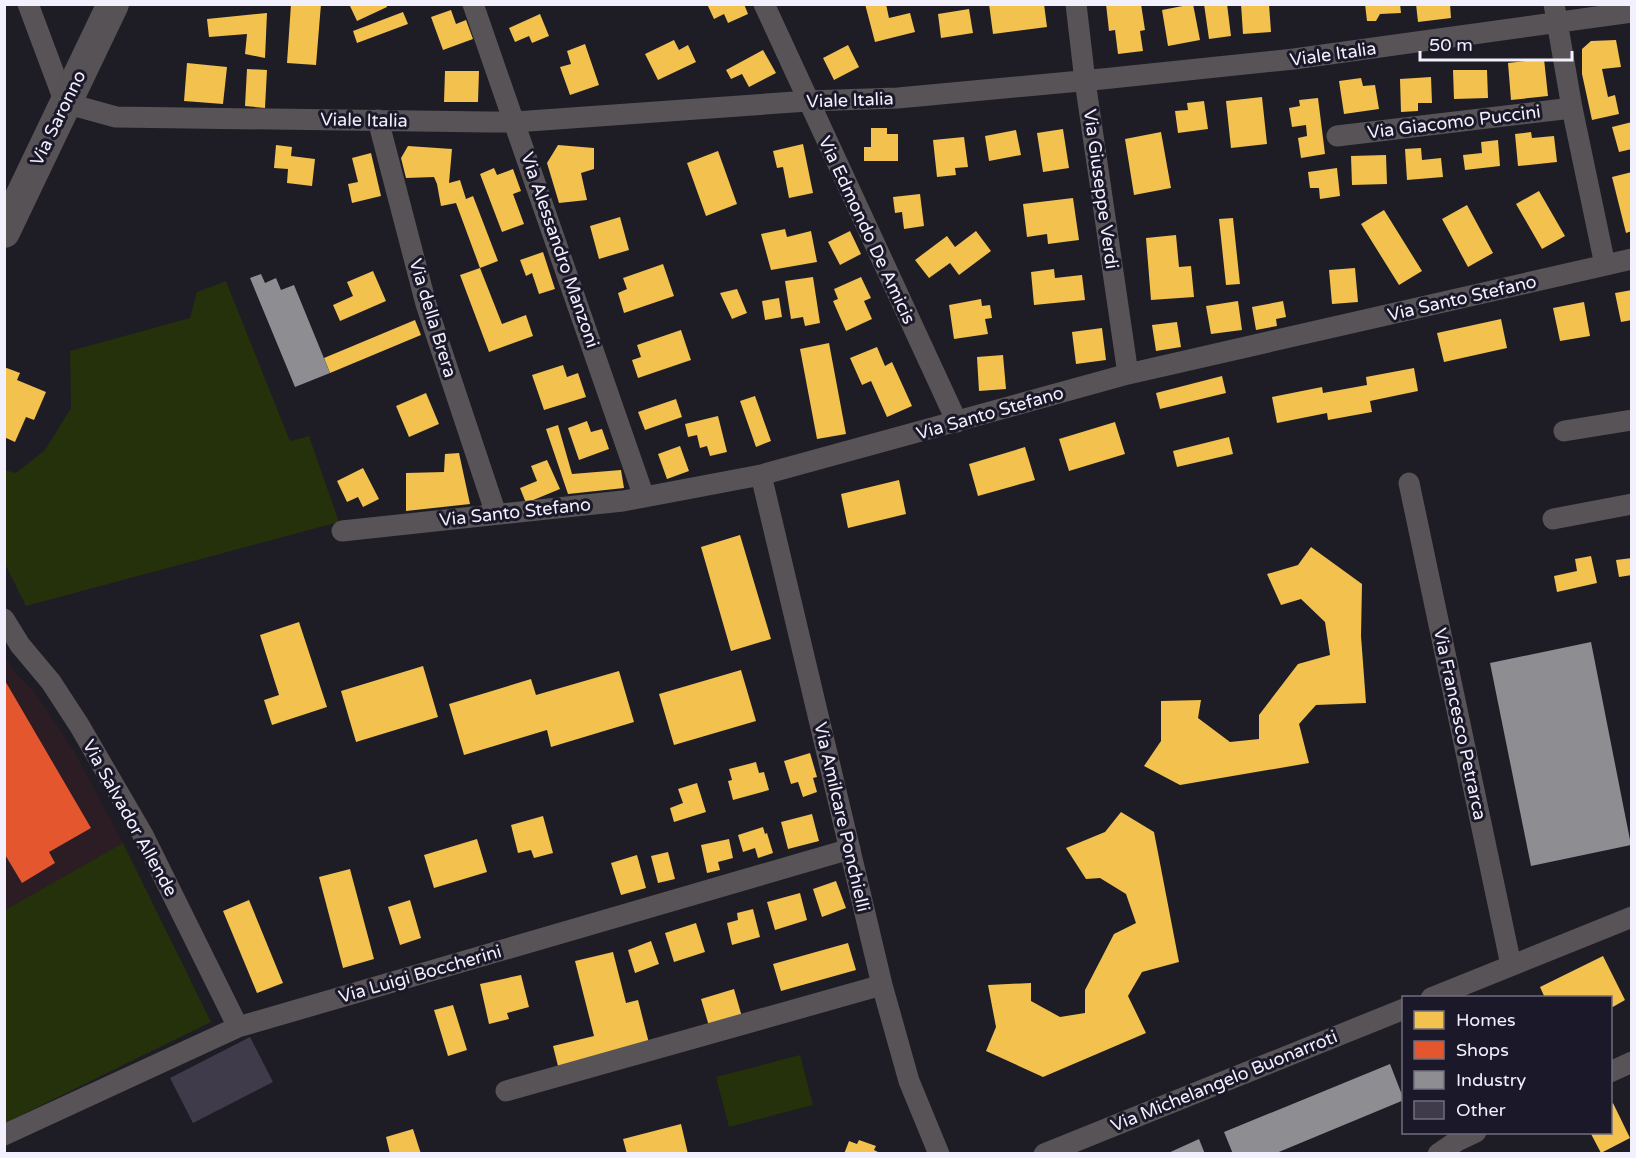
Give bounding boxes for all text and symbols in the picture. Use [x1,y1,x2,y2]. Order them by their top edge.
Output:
scale bar [1420,24,1572,62]
text: 50 m [1429,34,1473,56]
street label: Viale Italia [1288,37,1378,71]
street label: Via Saronno [25,67,91,169]
street label: Viale Italia [806,87,894,113]
street label: Via Giacomo Puccini [1366,100,1542,144]
street label: Viale Italia [320,108,408,132]
street label: Via Giuseppe Verdi [1079,108,1123,270]
street label: Via Edmondo De Amicis [814,133,920,327]
street label: Via Alessandro Manzoni [516,149,604,351]
street label: Via della Brera [404,256,462,380]
street label: Via Santo Stefano [1385,270,1539,326]
street label: Via Santo Stefano [914,381,1066,445]
street label: Via Santo Stefano [438,493,592,531]
street label: Via Francesco Petrarca [1429,626,1491,822]
street label: Via Amilcare Ponchielli [809,720,875,914]
street label: Via Salvador Allende [78,736,182,900]
street label: Via Luigi Boccherini [336,940,504,1008]
legend [1402,996,1612,1134]
text: Homes [1456,1009,1516,1031]
street label: Via Michelangelo Buonarroti [1108,1025,1340,1137]
text: Shops [1456,1039,1509,1061]
text: Industry [1456,1069,1527,1091]
text: Other [1456,1099,1506,1121]

